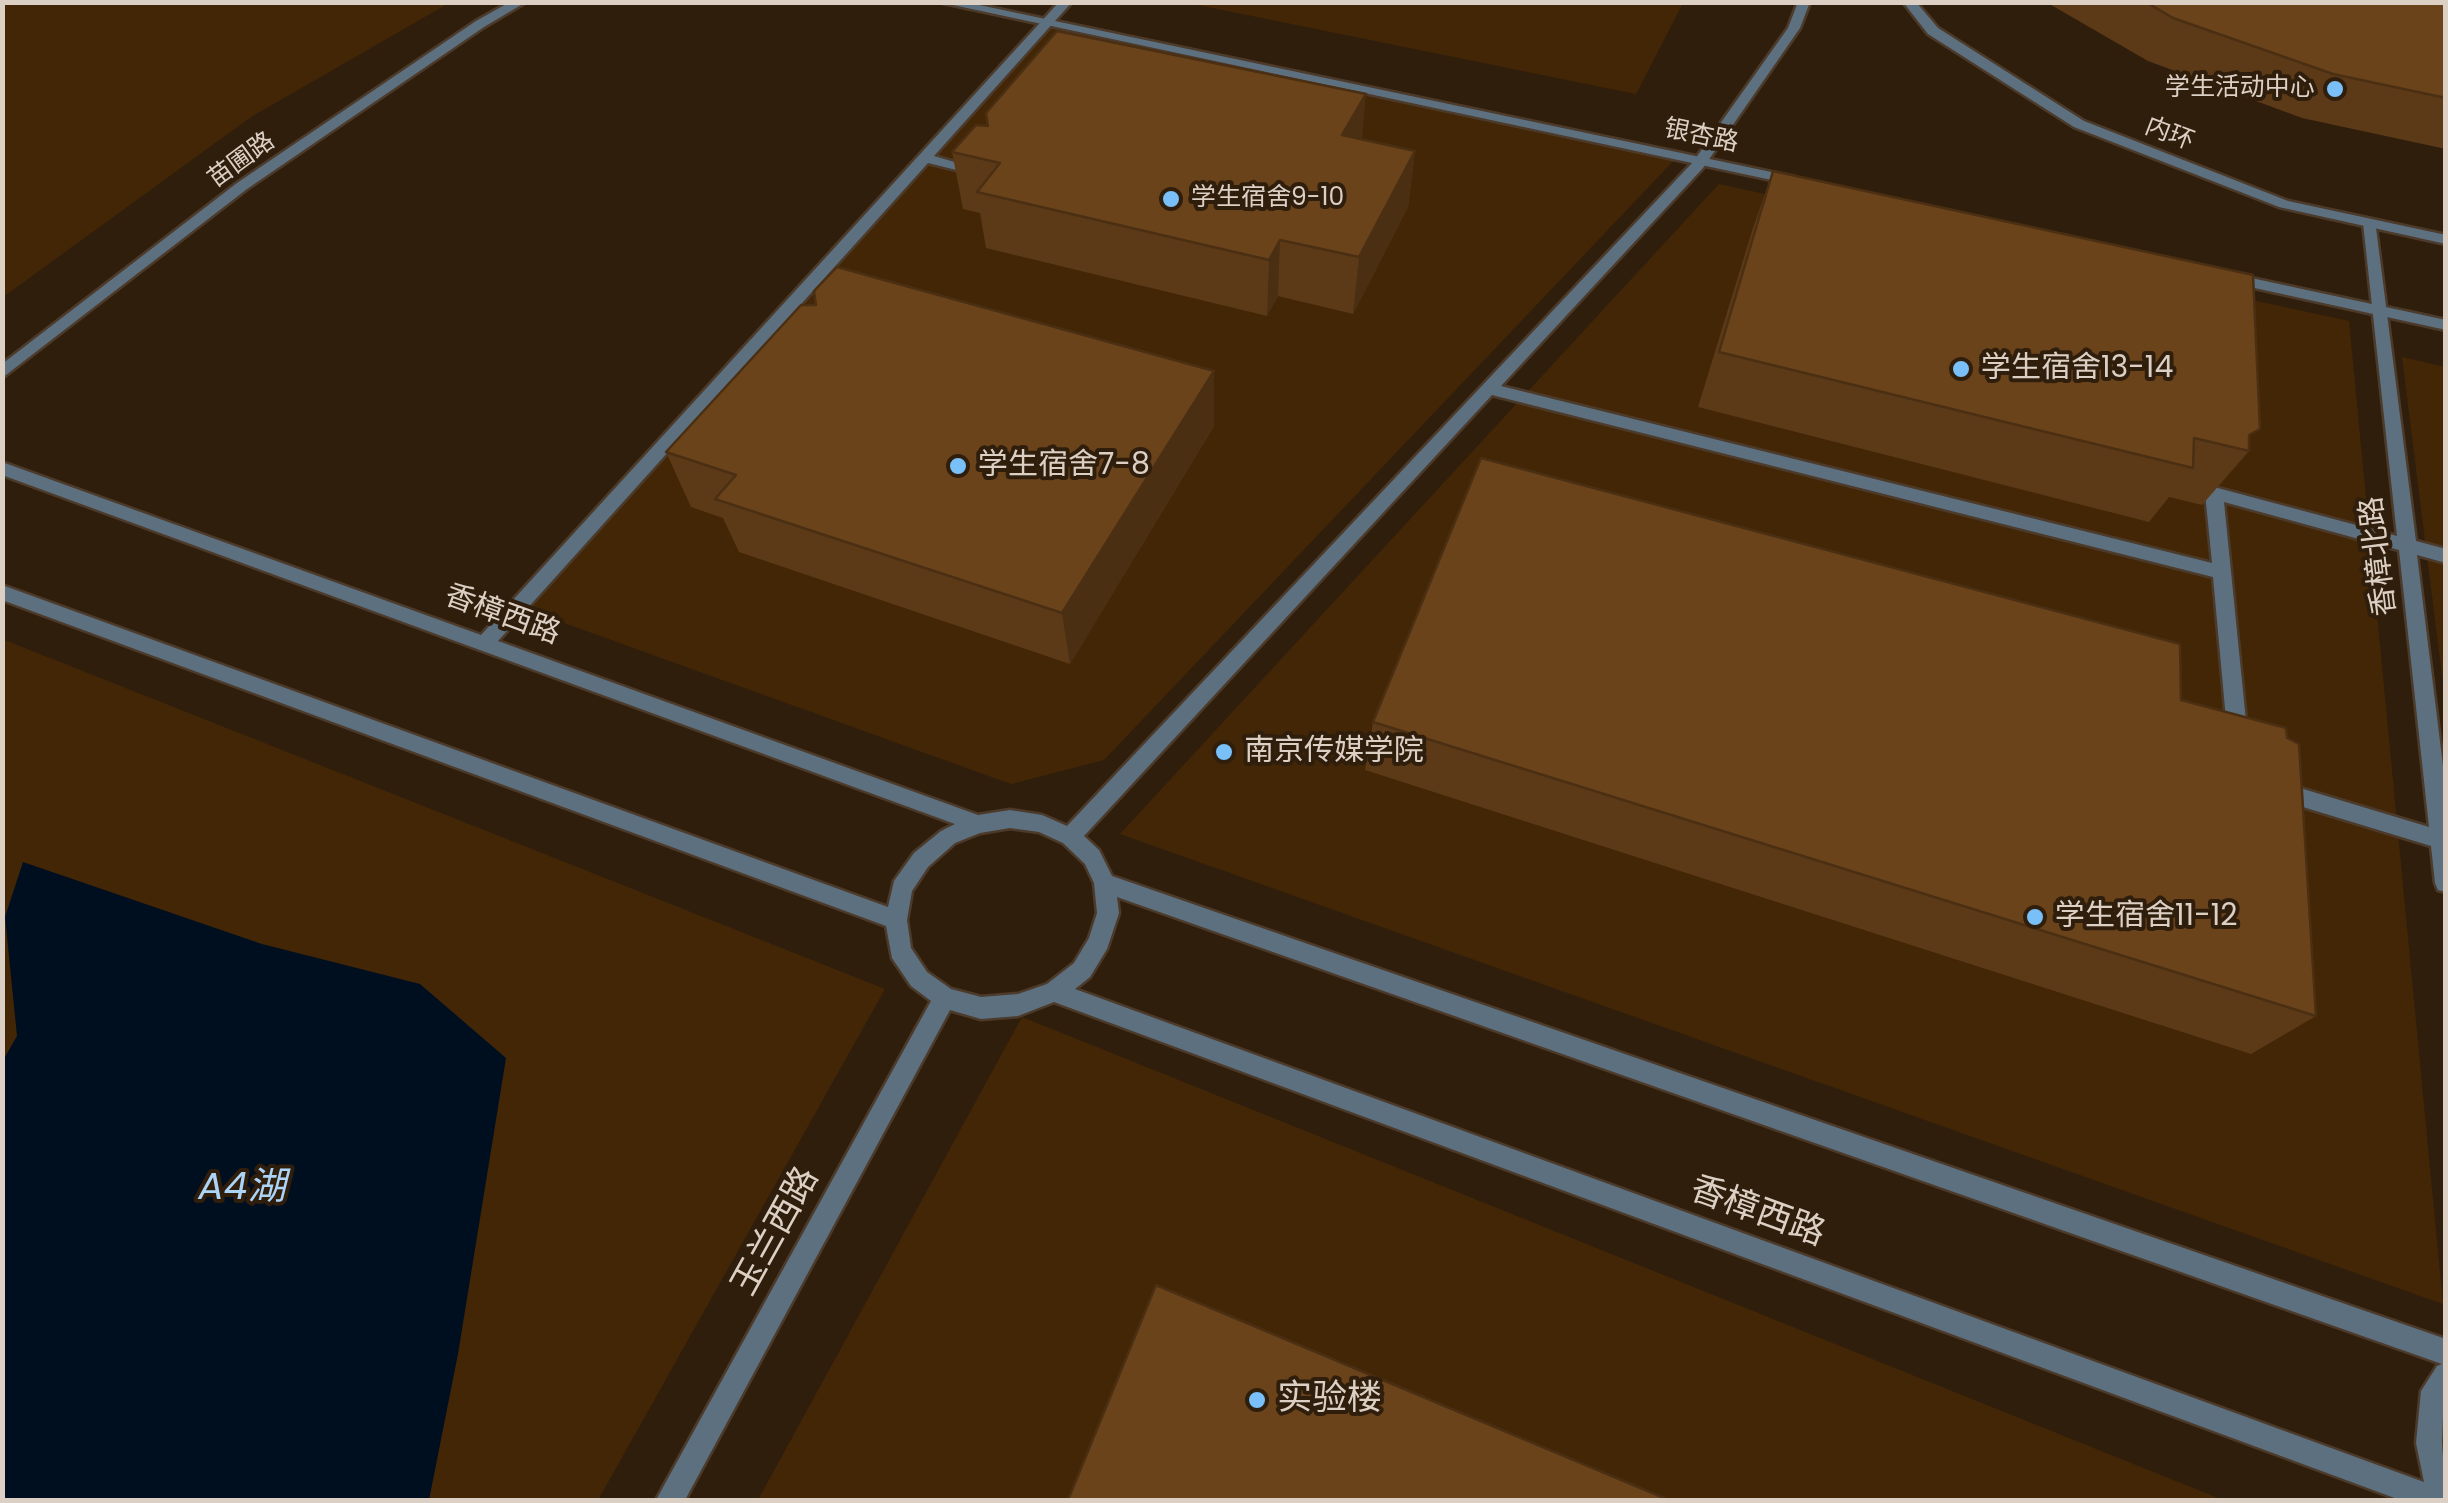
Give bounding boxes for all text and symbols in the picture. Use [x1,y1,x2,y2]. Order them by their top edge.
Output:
place label: 学生活动中心 [2165,74,2315,104]
marker: 学生活动中心 [2324,78,2346,100]
street label: 内环 [2140,112,2198,158]
street label: 银杏路 [1661,115,1741,159]
street label: 苗圃路 [203,127,281,195]
place label: 学生宿舍9-10 [1191,184,1344,214]
marker: 学生宿舍9-10 [1160,188,1182,210]
place label: 学生宿舍13-14 [1981,351,2173,387]
marker: 学生宿舍13-14 [1950,358,1972,380]
place label: 学生宿舍7-8 [978,448,1150,484]
marker: 学生宿舍7-8 [947,455,969,477]
street label: 香樟北路 [2355,494,2405,618]
street label: 香樟西路 [439,579,565,653]
place label: 南京传媒学院 [1244,734,1424,770]
marker: 南京传媒学院 [1213,741,1235,763]
place label: 学生宿舍11-12 [2055,899,2238,935]
marker: 学生宿舍11-12 [2024,906,2046,928]
street label: 玉兰西路 [725,1161,829,1303]
water label: A4湖 [198,1166,286,1212]
street label: 香樟西路 [1684,1169,1830,1257]
place label: 实验楼 [1277,1379,1382,1421]
marker: 实验楼 [1246,1389,1268,1411]

